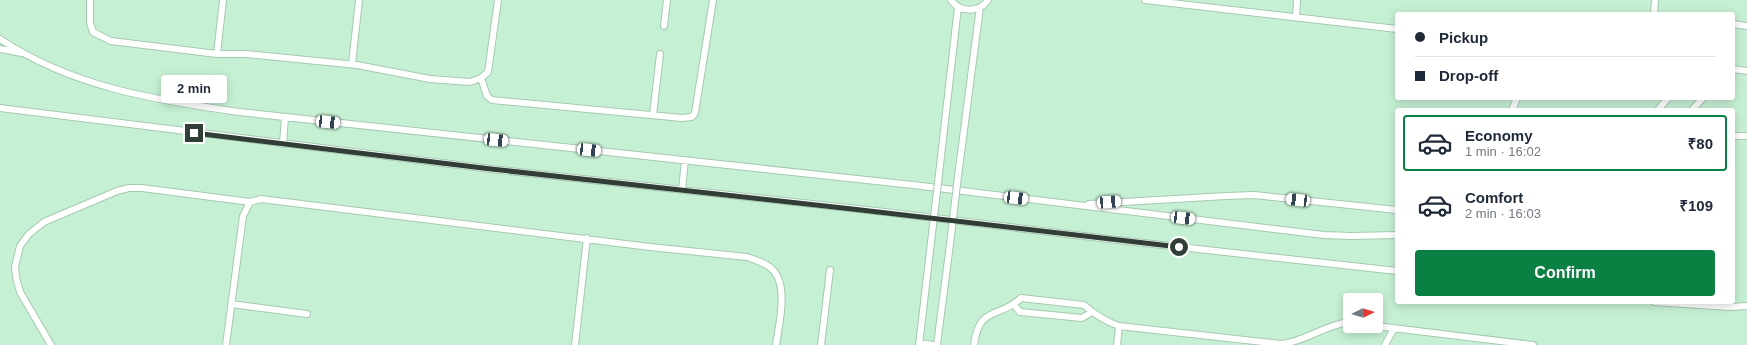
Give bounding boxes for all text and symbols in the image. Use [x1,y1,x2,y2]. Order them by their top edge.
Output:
text: Pickup [1439,29,1488,46]
text: Drop-off [1439,67,1498,84]
callout: 2 min [161,75,227,103]
text: 2 min [177,81,211,96]
car [315,115,341,129]
route end [185,124,203,142]
icon: car [1417,125,1453,161]
text: Economy [1465,127,1533,144]
car [483,133,509,147]
text: ₹80 [1688,135,1713,152]
car [576,143,602,157]
text: 1 min · 16:02 [1465,144,1541,159]
icon: car [1417,187,1453,223]
text: Comfort [1465,189,1523,206]
car [1003,191,1029,205]
car [1285,193,1311,207]
car [1097,195,1121,209]
text: ₹109 [1679,197,1713,214]
text: 2 min · 16:03 [1465,206,1541,221]
car [1170,211,1196,225]
route start [1170,238,1188,256]
button: Confirm [1415,250,1715,296]
north arrow [1343,293,1383,333]
map controls [1343,293,1383,333]

